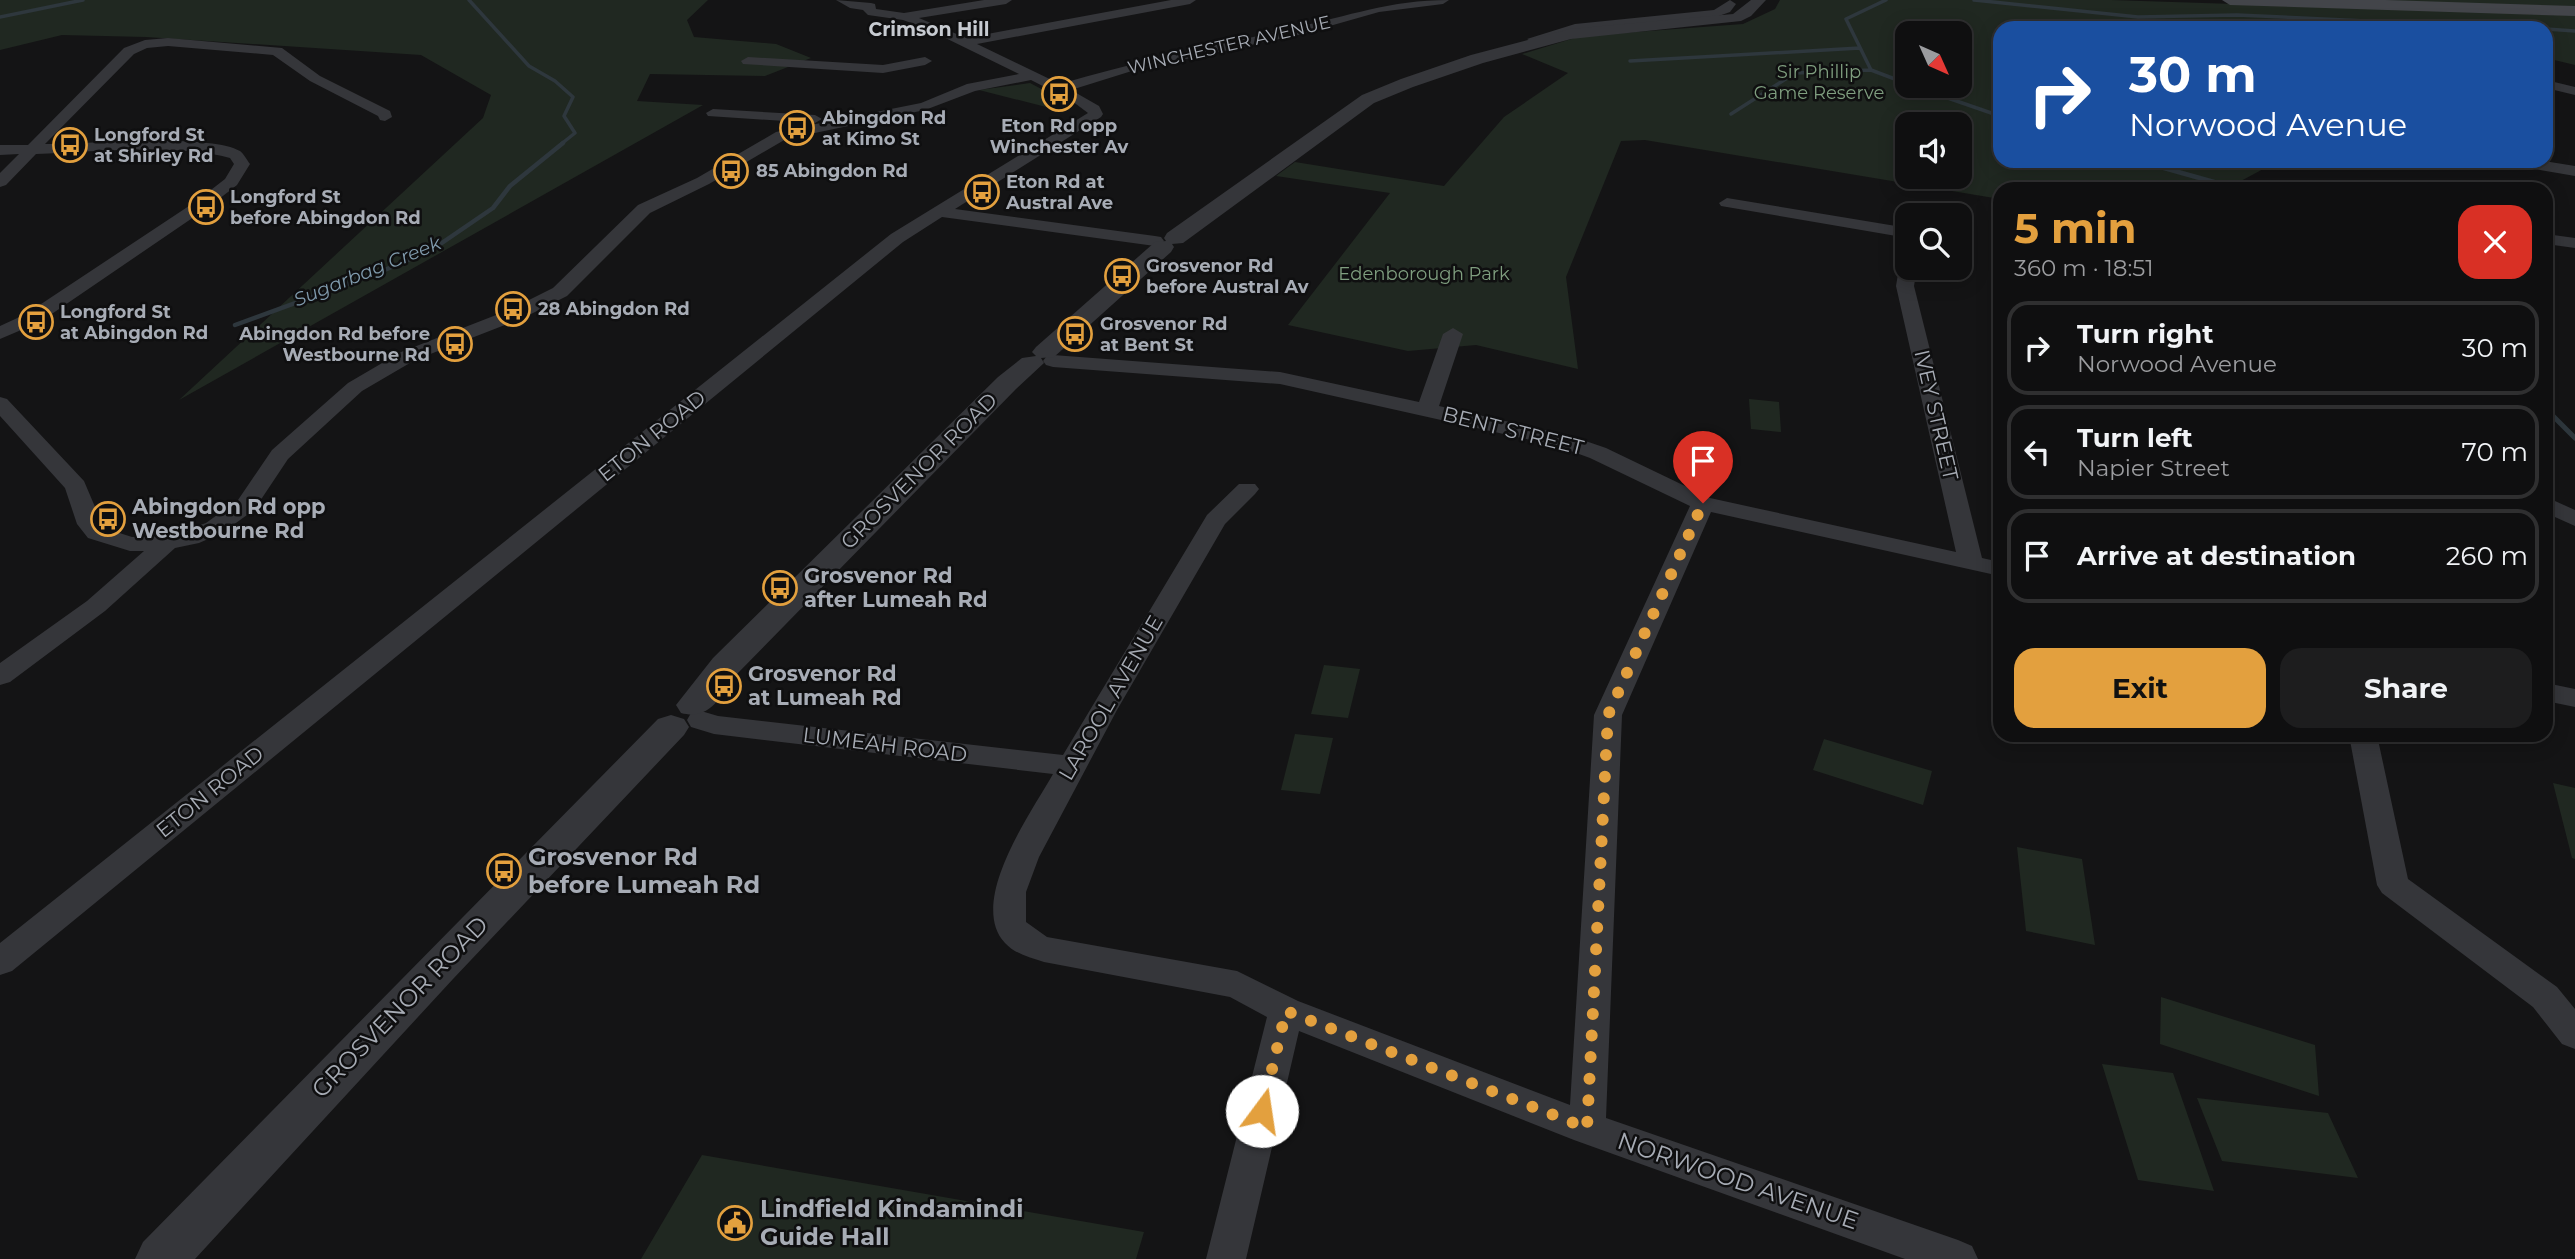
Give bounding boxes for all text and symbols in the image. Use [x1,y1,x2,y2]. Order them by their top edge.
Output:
street label: WINCHESTER AVENUE [1125,11,1333,79]
district label: Crimson Hill [868,18,990,41]
north arrow [1895,21,1972,98]
map controls [1895,21,1972,280]
text: 30 m [2129,45,2257,104]
icon: right [2014,49,2105,140]
park label: Sir Phillip Game Reserve [1754,61,1884,104]
bus stop icon: Eton Rd opp Winchester Av [1040,75,1078,113]
text: Norwood Avenue [2129,105,2407,144]
place label: Abingdon Rd at Kimo St [821,107,946,150]
bus stop icon: Abingdon Rd at Kimo St [778,109,816,147]
button: sound [1895,112,1972,189]
place label: Eton Rd opp Winchester Av [990,115,1129,158]
place label: Longford St at Shirley Rd [94,124,213,167]
bus stop icon: Longford St at Shirley Rd [51,126,89,164]
bus stop icon: 85 Abingdon Rd [712,152,750,190]
place label: 85 Abingdon Rd [756,160,908,182]
place label: Eton Rd at Austral Ave [1005,171,1113,214]
bus stop icon: Eton Rd at Austral Ave [963,173,1001,211]
place label: Longford St before Abingdon Rd [230,186,421,229]
bus stop icon: Longford St before Abingdon Rd [187,188,225,226]
text: 5 min [2014,202,2137,254]
button: search [1895,203,1972,280]
button: close [2458,205,2532,279]
water label: Sugarbag Creek [290,231,445,312]
text: 360 m · 18:51 [2014,254,2154,282]
place label: Grosvenor Rd before Austral Av [1146,255,1309,298]
bus stop icon: Grosvenor Rd before Austral Av [1103,257,1141,295]
park label: Edenborough Park [1338,263,1510,285]
bus stop icon: 28 Abingdon Rd [494,290,532,328]
place label: 28 Abingdon Rd [538,298,690,320]
place label: Longford St at Abingdon Rd [60,301,208,344]
bus stop icon: Longford St at Abingdon Rd [17,303,55,341]
place label: Grosvenor Rd at Bent St [1100,313,1227,356]
bus stop icon: Grosvenor Rd at Bent St [1056,315,1094,353]
text: Turn right [2077,318,2213,350]
place label: Abingdon Rd before Westbourne Rd [238,323,430,366]
bus stop icon: Abingdon Rd before Westbourne Rd [436,325,474,363]
icon: right [2018,329,2056,367]
text: 30 m [2462,332,2528,364]
street label: IVEY STREET [1909,347,1964,483]
text: Norwood Avenue [2077,350,2277,378]
street label: ETON ROAD [593,385,710,487]
street label: GROSVENOR ROAD [835,387,1002,554]
street label: BENT STREET [1440,401,1586,460]
text: Turn left [2077,422,2193,454]
pin [1673,431,1733,503]
icon: left [2018,433,2056,471]
text: 70 m [2462,436,2528,468]
icon: arrive [1684,442,1722,480]
text: Napier Street [2077,454,2230,482]
place label: Abingdon Rd opp Westbourne Rd [131,494,326,543]
bus stop icon: Abingdon Rd opp Westbourne Rd [89,500,127,538]
icon: arrive [2018,537,2056,575]
text: Arrive at destination [2077,540,2356,572]
text: 260 m [2446,540,2528,572]
place label: Grosvenor Rd after Lumeah Rd [804,563,988,612]
bus stop icon: Grosvenor Rd after Lumeah Rd [761,569,799,607]
street label: LAROOL AVENUE [1053,611,1168,785]
button: Exit [2014,648,2266,728]
button: Share [2280,648,2532,728]
place label: Grosvenor Rd at Lumeah Rd [748,661,902,710]
bus stop icon: Grosvenor Rd at Lumeah Rd [705,667,743,705]
street label: LUMEAH ROAD [801,722,969,767]
street label: ETON ROAD [151,741,268,843]
place label: Grosvenor Rd before Lumeah Rd [528,842,760,899]
bus stop icon: Grosvenor Rd before Lumeah Rd [485,852,523,890]
street label: GROSVENOR ROAD [306,910,494,1103]
position arrow [1225,1074,1299,1148]
street label: NORWOOD AVENUE [1614,1126,1862,1235]
place label: Lindfield Kindamindi Guide Hall [760,1194,1023,1251]
public building icon: Lindfield Kindamindi Guide Hall [716,1204,754,1242]

